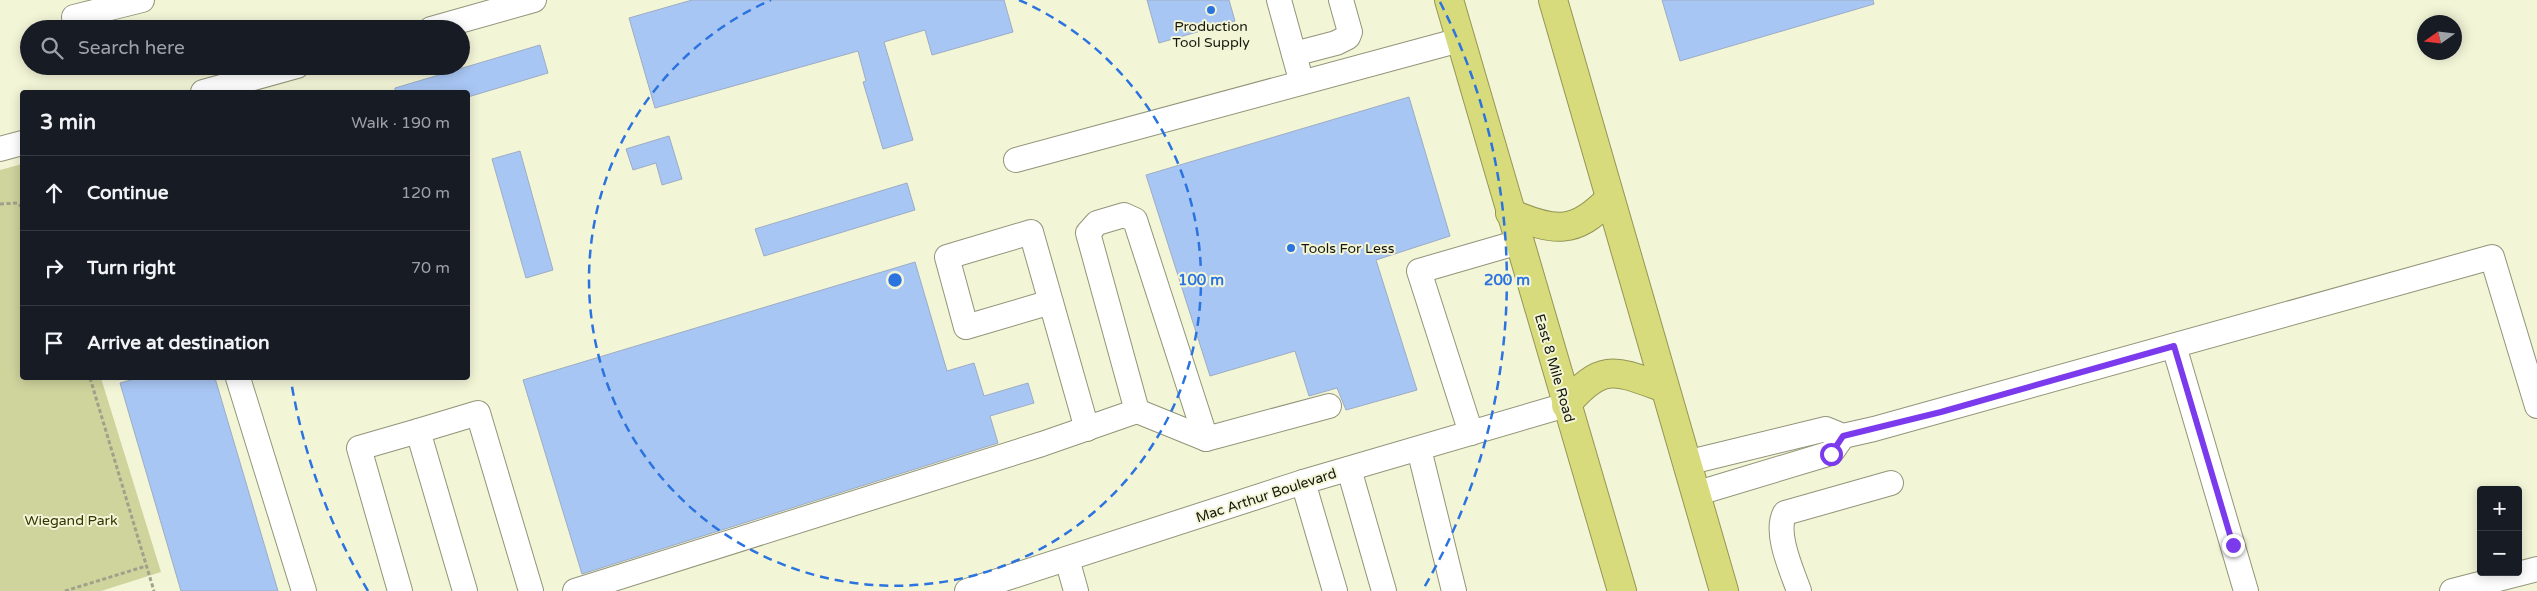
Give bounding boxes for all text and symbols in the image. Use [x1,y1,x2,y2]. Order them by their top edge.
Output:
marker: Production Tool Supply [1205,4,1217,16]
north arrow [2417,15,2462,60]
place label: Production Tool Supply [1172,18,1250,51]
search box [20,20,470,75]
icon: search [38,34,66,62]
text: Search here [78,37,185,59]
text: 3 min [40,110,96,135]
text: Walk · 190 m [351,113,450,133]
icon: ahead [40,179,68,207]
text: Continue [87,182,169,204]
text: 120 m [401,183,450,203]
place label: Tools For Less [1301,240,1395,257]
marker: Tools For Less [1285,242,1297,254]
icon: right [40,254,68,282]
text: Turn right [87,257,175,279]
text: 70 m [411,258,450,278]
centre of rings [886,271,904,289]
text: 100 m [1178,271,1224,289]
text: 200 m [1484,271,1530,289]
street label: East 8 Mile Road [1531,312,1578,424]
icon: arrive [40,329,68,357]
text: Arrive at destination [87,332,270,354]
route start [1820,443,1843,466]
street label: Mac Arthur Boulevard [1194,465,1339,526]
map controls [2477,486,2522,576]
button: + [2477,486,2522,531]
park label: Wiegand Park [24,512,118,529]
button: − [2477,531,2522,576]
route end [2222,534,2245,557]

